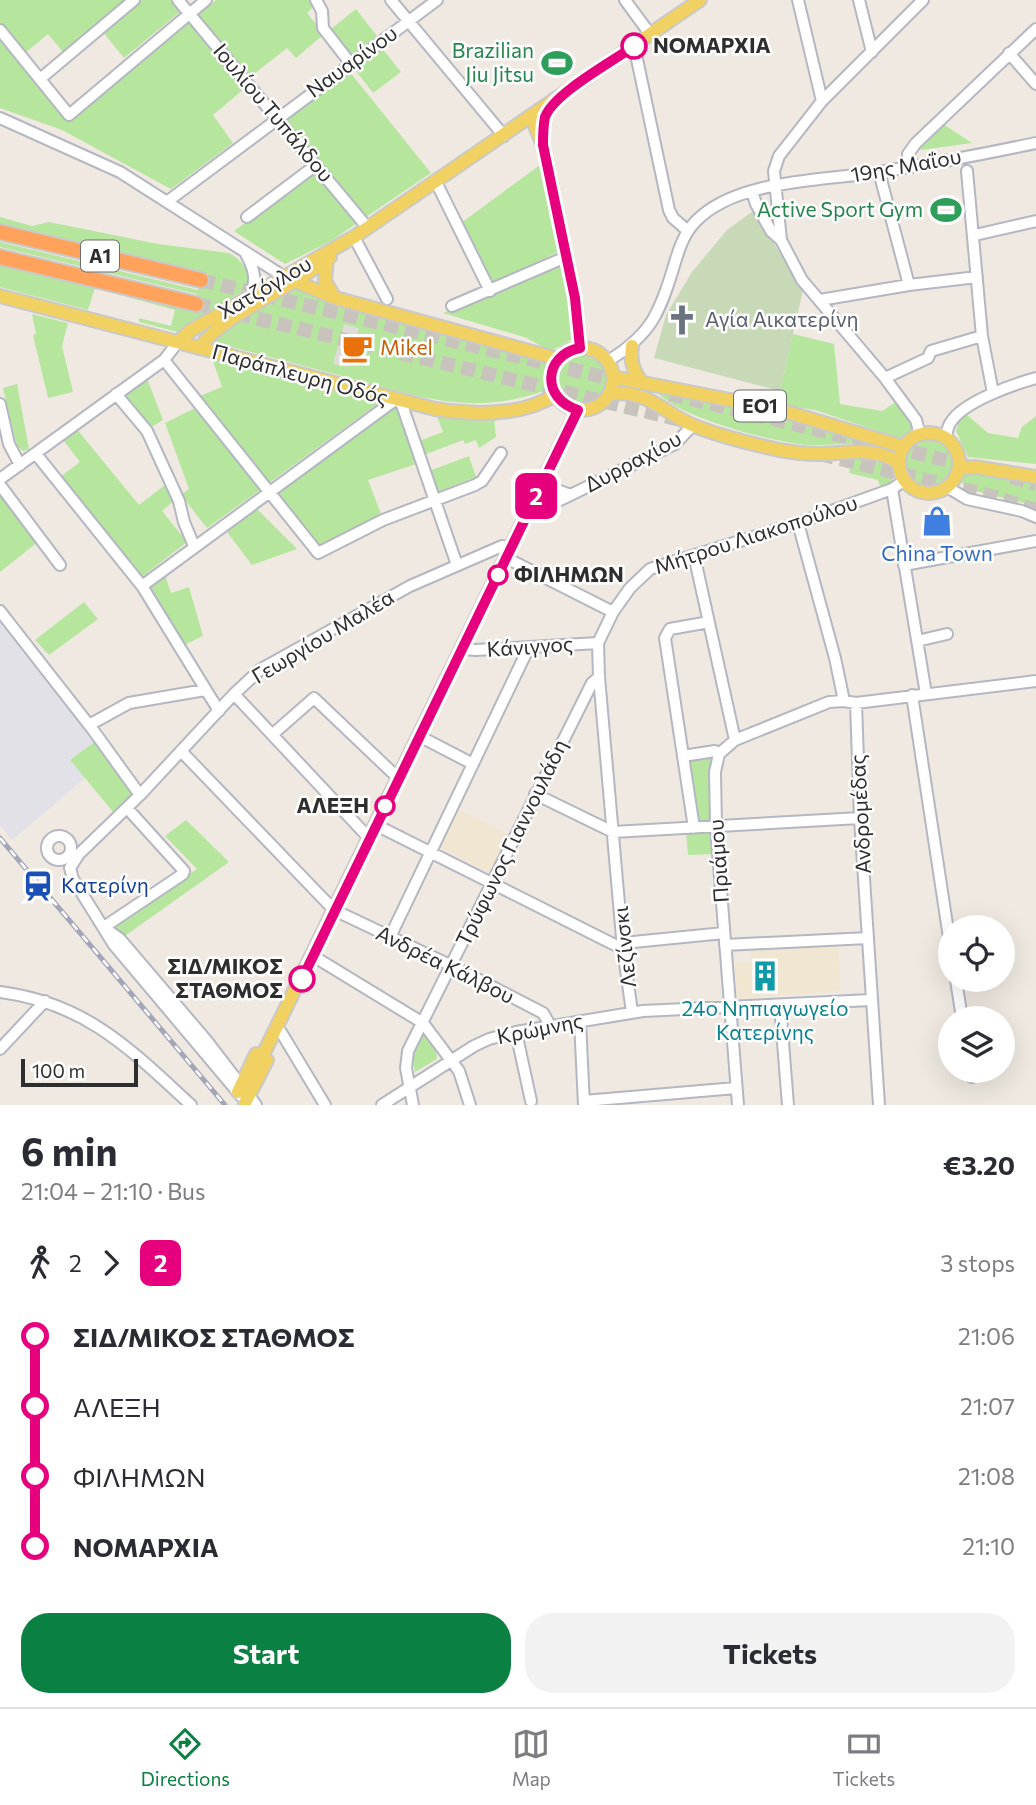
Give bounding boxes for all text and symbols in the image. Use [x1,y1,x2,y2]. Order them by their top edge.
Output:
street label: Ναυαρίνου [301,19,401,102]
place label: ΝΟΜΑΡΧΙΑ [653,32,771,57]
marker: ΝΟΜΑΡΧΙΑ [621,33,647,59]
place label: Brazilian Jiu Jitsu [452,37,534,86]
street label: Ιουλίου Τυπάλδου [209,38,339,186]
sports icon: Brazilian Jiu Jitsu [540,46,574,80]
street label: 19ης Μαΐου [849,143,963,187]
sports icon: Active Sport Gym [929,193,963,227]
place label: Active Sport Gym [757,196,923,221]
road number: Α1 [81,240,119,272]
street label: Χατζόγλου [213,250,315,323]
church icon: Αγία Αικατερίνη [665,303,699,337]
place label: Αγία Αικατερίνη [705,306,859,331]
cafe icon: Mikel [340,331,374,365]
place label: Mikel [380,334,433,359]
street label: Παράπλευρη Οδός [210,338,391,409]
road number: ΕΟ1 [734,390,786,422]
street label: Δυρραχίου [580,425,685,497]
line badge: 2 [513,473,559,519]
text: 2 [529,481,543,510]
street label: Μήτρου Λιακοπούλου [651,489,860,578]
shop icon: China Town [920,504,954,538]
place label: China Town [881,540,993,565]
place label: ΦΙΛΗΜΩΝ [514,561,624,586]
marker: ΦΙΛΗΜΩΝ [488,565,508,585]
street label: Γεωργίου Μαλέα [247,583,398,688]
street label: Κάνιγγος [486,630,574,661]
street label: Τρύφωνος Γιαννουλάδη [450,735,572,950]
street label: Ανδρομέδας [844,754,875,875]
place label: ΑΛΕΞΗ [297,792,369,817]
marker: ΑΛΕΞΗ [375,796,395,816]
street label: Πριάμου [702,818,733,904]
station icon: Κατερίνη [21,869,55,903]
place label: Κατερίνη [61,872,149,897]
street label: Λεζίνσκι [607,904,640,989]
map controls [938,915,1015,1083]
button: locate [938,915,1015,992]
street label: Ανδρέα Κάλβου [373,919,519,1008]
place label: ΣΙΔ/ΜΙΚΟΣ ΣΤΑΘΜΟΣ [167,953,283,1002]
building icon: 24ο Νηπιαγωγείο Κατερίνης [748,959,782,993]
marker: ΣΙΔ/ΜΙΚΟΣ ΣΤΑΘΜΟΣ [289,966,315,992]
place label: 24ο Νηπιαγωγείο Κατερίνης [682,995,848,1044]
button: layers [938,1006,1015,1083]
street label: Κρώμνης [494,1007,585,1048]
scale bar [21,1056,138,1088]
text: 100 m [32,1059,85,1082]
text: 6 min [21,1127,117,1174]
text: €3.20 [943,1149,1015,1180]
text: 21:04 – 21:10 · Bus [21,1177,205,1205]
icon: walk [21,1244,59,1282]
icon: forward [92,1244,130,1282]
text: 2 [154,1248,167,1277]
text: 2 [69,1249,82,1277]
text: 3 stops [940,1249,1015,1277]
text: ΣΙΔ/ΜΙΚΟΣ ΣΤΑΘΜΟΣ [73,1321,355,1352]
text: 21:06 [958,1322,1015,1350]
text: ΑΛΕΞΗ [73,1391,161,1422]
text: 21:07 [960,1392,1015,1420]
text: ΦΙΛΗΜΩΝ [73,1461,206,1492]
text: 21:08 [958,1462,1015,1490]
text: ΝΟΜΑΡΧΙΑ [73,1531,219,1562]
text: 21:10 [962,1532,1015,1560]
button: Start [21,1613,511,1693]
button: Tickets [525,1613,1015,1693]
tab: Directions [141,1725,230,1790]
tab: Map [512,1725,551,1790]
tab: Tickets [832,1725,895,1790]

